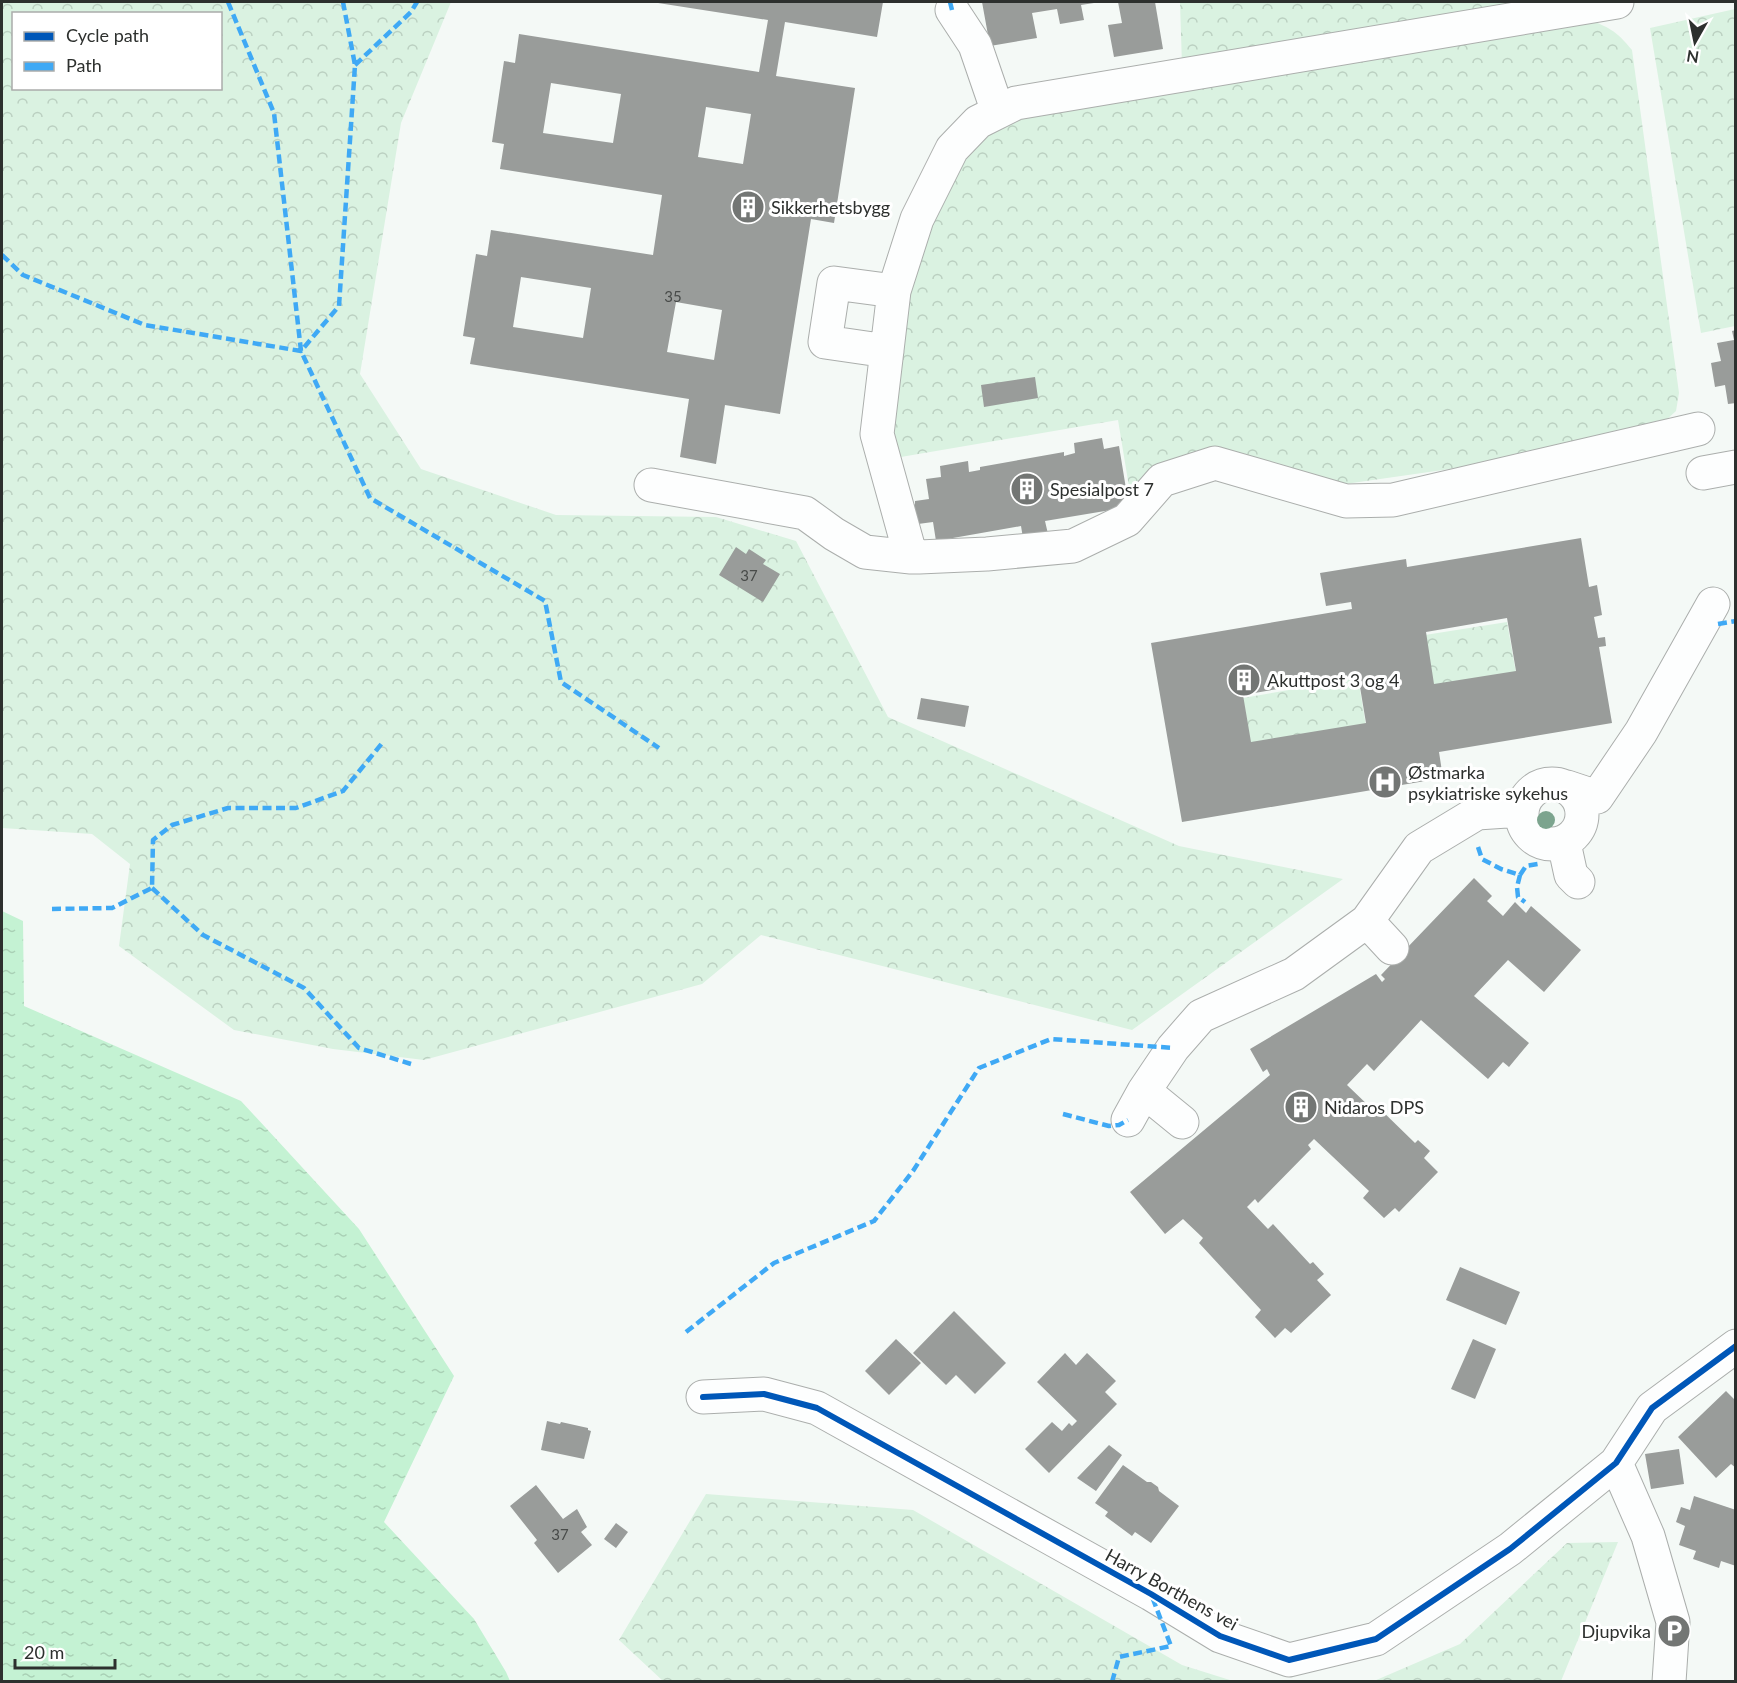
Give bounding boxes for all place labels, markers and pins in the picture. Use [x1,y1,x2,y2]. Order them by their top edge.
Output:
building icon: Sikkerhetsbygg [730,189,766,225]
place label: Sikkerhetsbygg [771,196,890,218]
building icon: Spesialpost 7 [1009,471,1045,507]
place label: Spesialpost 7 [1050,478,1154,500]
building icon: Akuttpost 3 og 4 [1226,662,1262,698]
place label: Akuttpost 3 og 4 [1267,669,1399,691]
place label: Østmarka psykiatriske sykehus [1408,761,1568,804]
hospital icon: Østmarka psykiatriske sykehus [1367,764,1403,800]
building icon: Nidaros DPS [1283,1089,1319,1125]
place label: Nidaros DPS [1324,1096,1424,1118]
parking icon: Djupvika [1656,1613,1692,1649]
place label: Djupvika [1582,1620,1651,1642]

